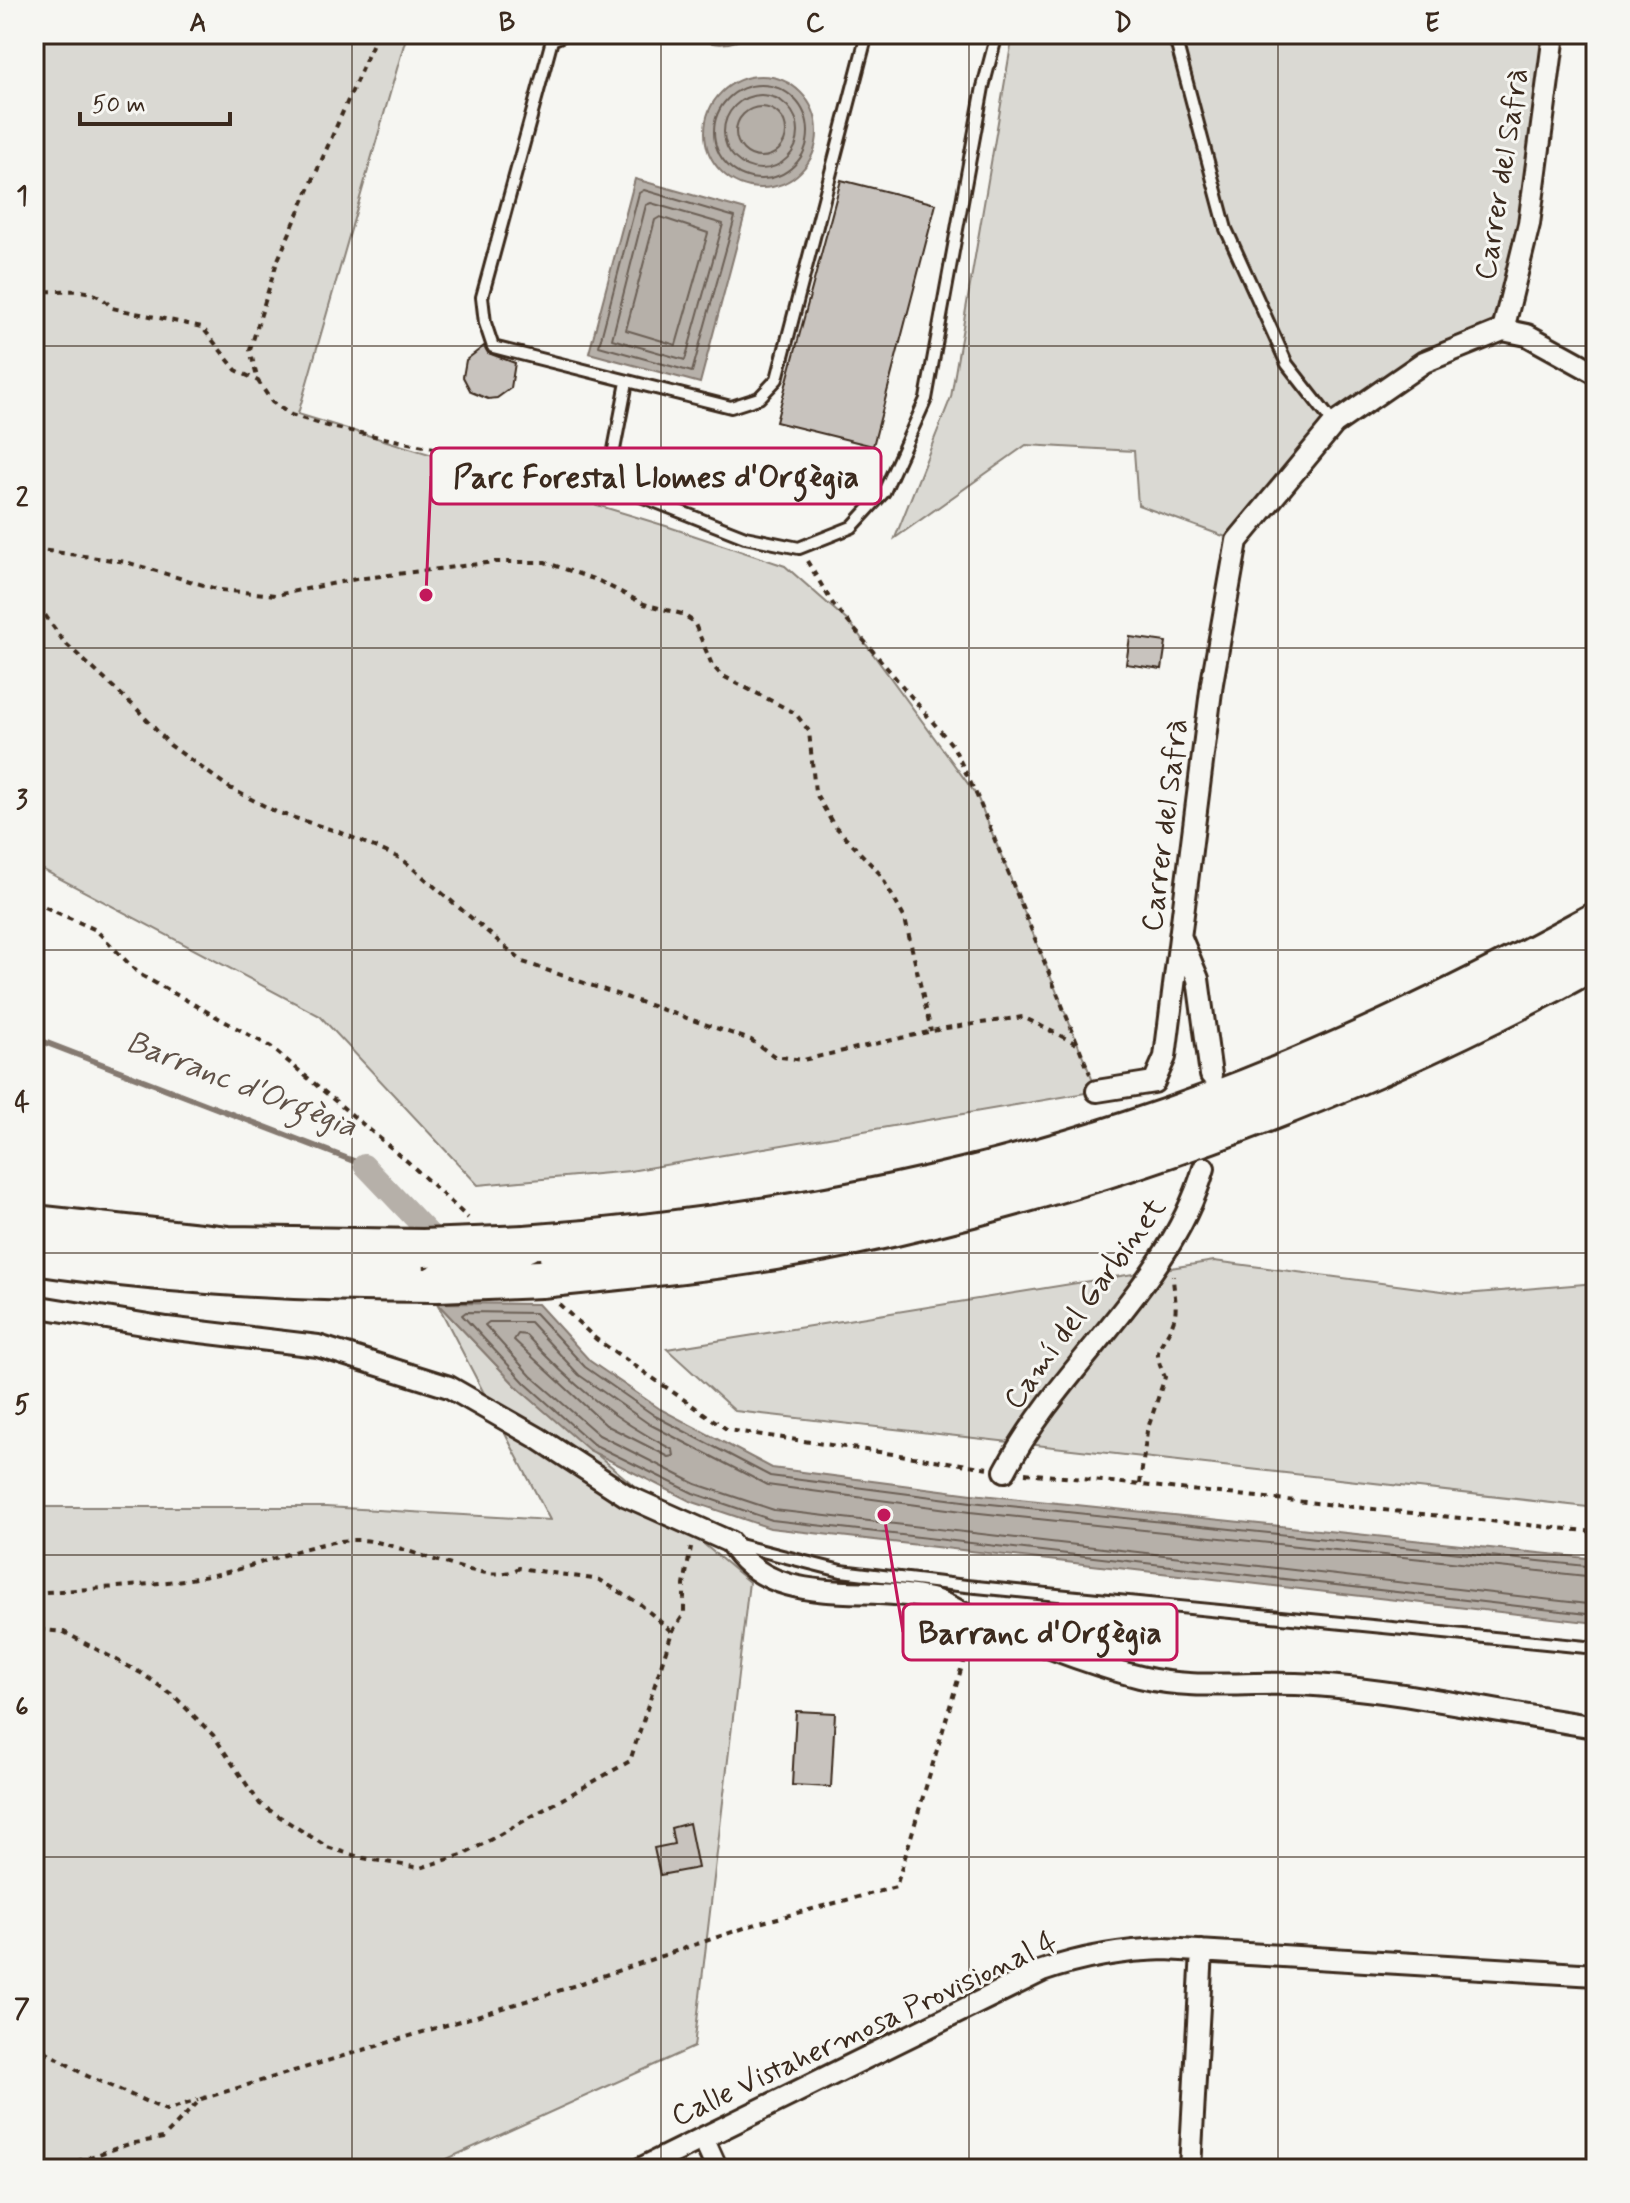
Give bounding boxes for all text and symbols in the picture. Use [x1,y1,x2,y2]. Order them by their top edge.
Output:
text: A [189,7,207,41]
text: B [499,7,515,41]
text: C [806,7,825,41]
text: D [1114,7,1132,41]
text: E [1424,7,1440,41]
street label: Carrer del Safrà [1466,65,1538,283]
scale bar [80,76,230,126]
text: 50 m [92,90,146,121]
text: 1 [16,180,28,214]
callout: Parc Forestal Llomes d'Orgègia [431,448,881,504]
text: Parc Forestal Llomes d'Orgègia [453,457,859,503]
text: 2 [16,482,29,516]
street label: Carrer del Safrà [1133,717,1198,934]
text: 3 [16,784,28,818]
water label: Barranc d'Orgègia [119,1022,363,1152]
text: 4 [14,1087,30,1121]
street label: Camí del Garbinet [995,1190,1176,1418]
text: 5 [14,1389,30,1423]
callout: Barranc d'Orgègia [903,1604,1177,1660]
text: Barranc d'Orgègia [918,1613,1162,1659]
text: 6 [15,1691,29,1725]
street label: Calle Vistahermosa Provisional 4 [665,1923,1064,2136]
text: 7 [14,1993,30,2027]

